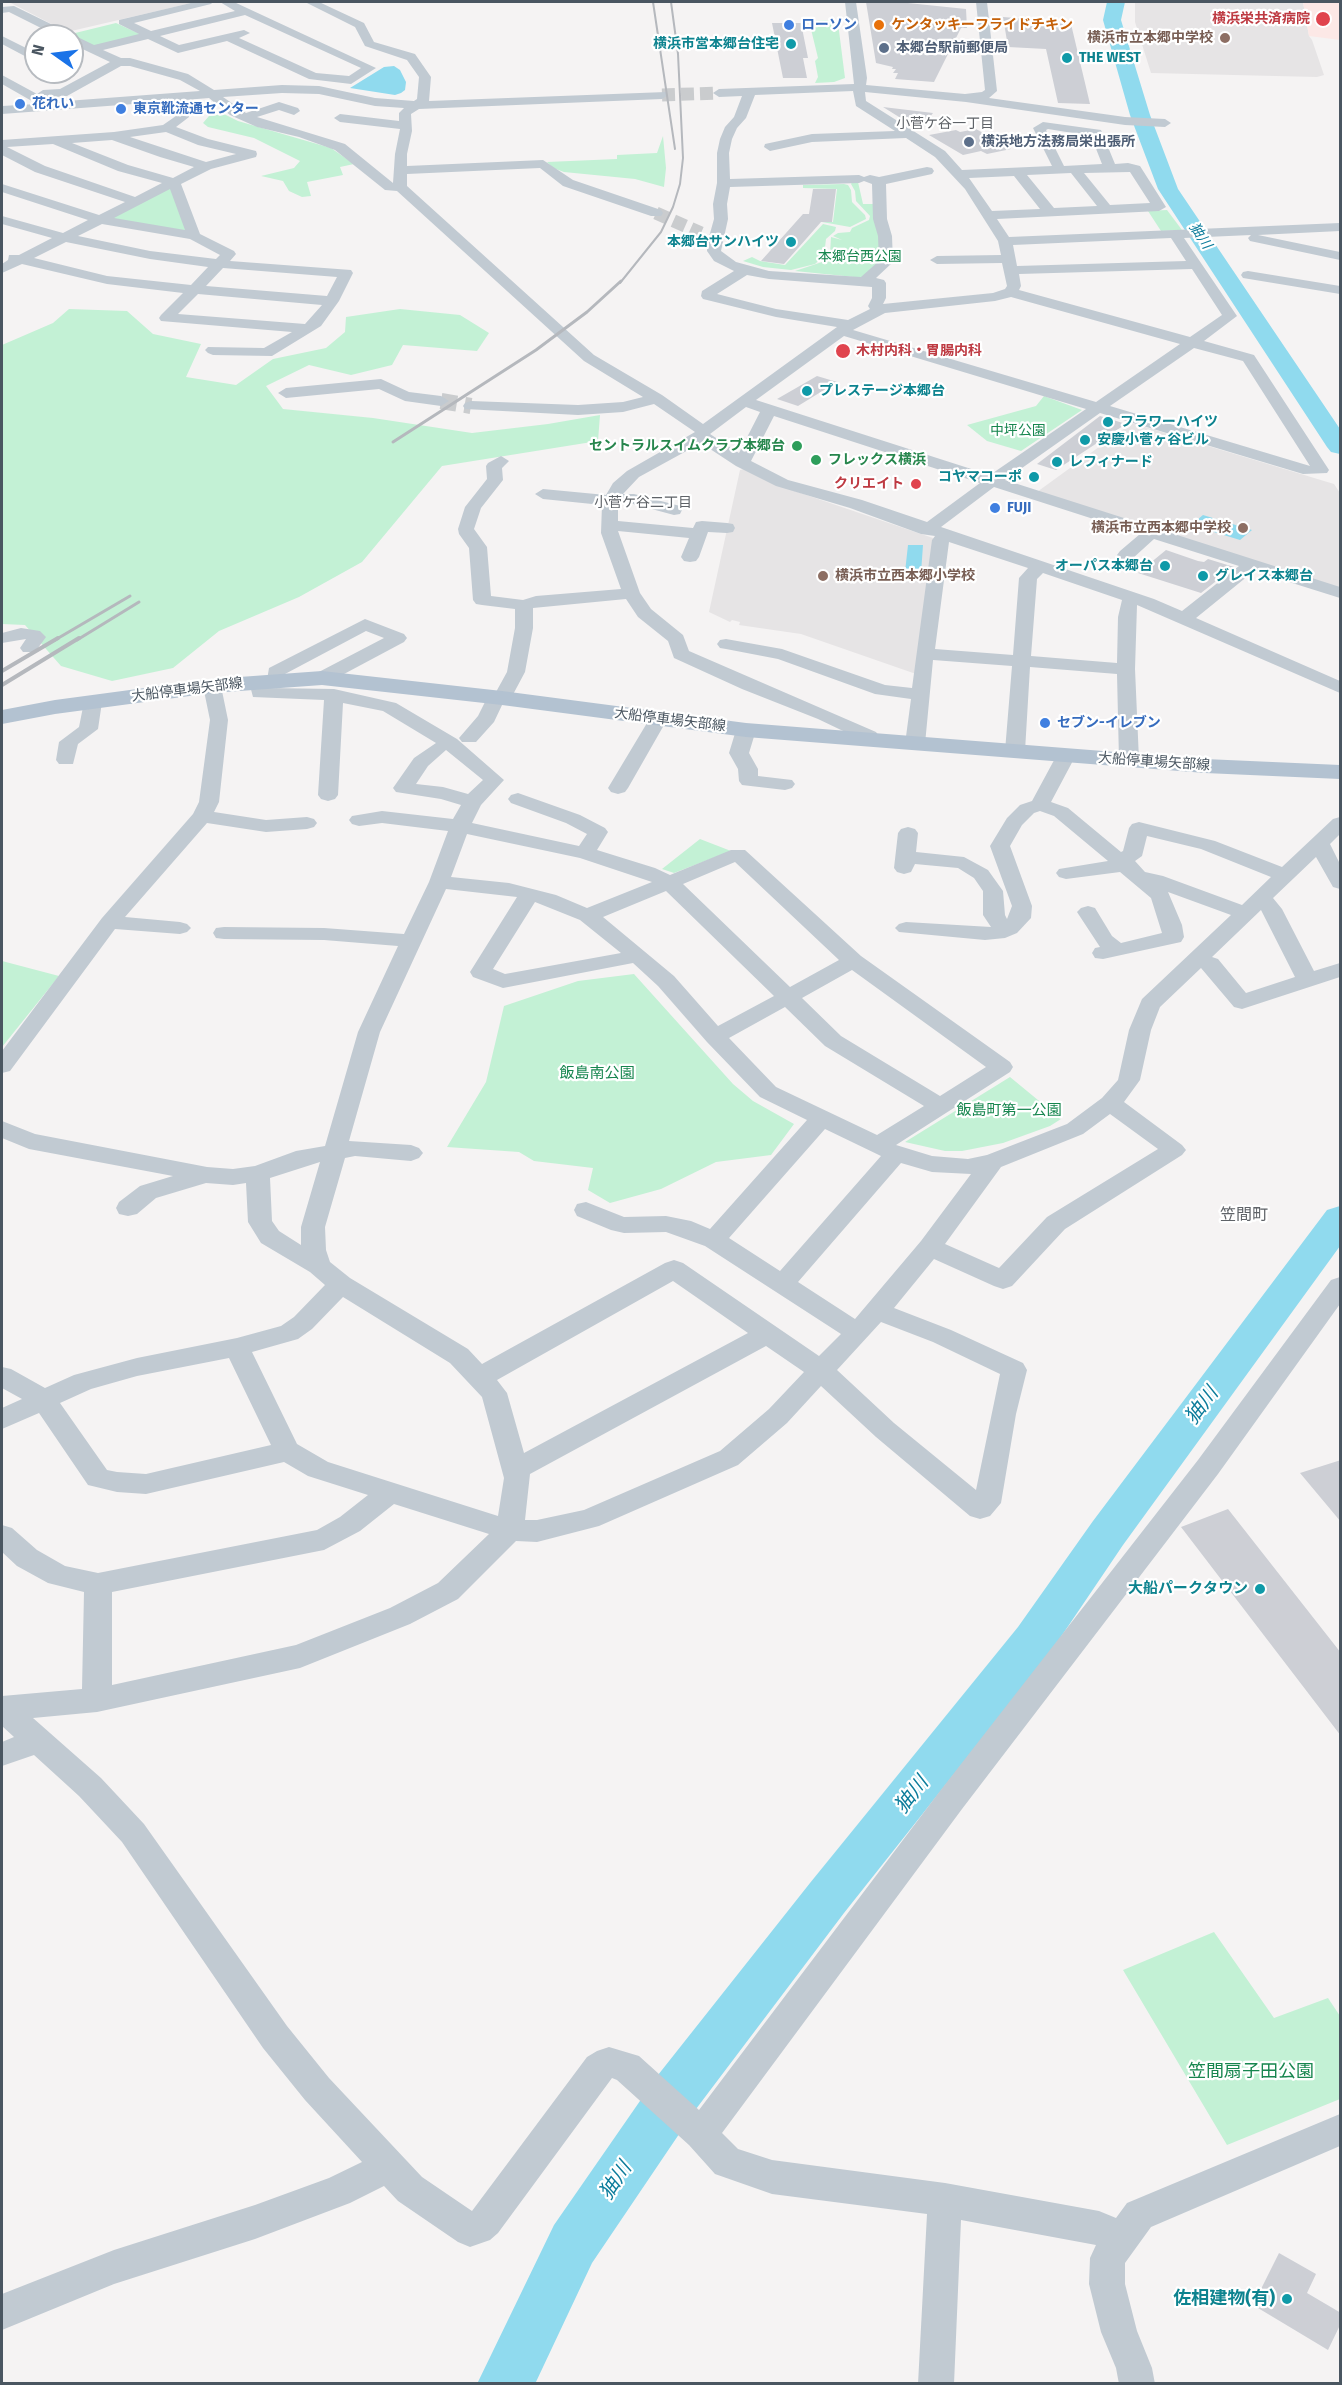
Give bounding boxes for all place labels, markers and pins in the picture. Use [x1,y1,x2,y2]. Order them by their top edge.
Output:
marker: 横浜栄共済病院 [1314,10,1332,28]
place label: 横浜栄共済病院 [1212,11,1310,27]
place label: ローソン [801,17,857,33]
place label: ケンタッキーフライドチキン [891,17,1073,33]
marker: ローソン [782,18,796,32]
marker: ケンタッキーフライドチキン [872,18,886,32]
place label: 横浜市立本郷中学校 [1087,30,1213,46]
marker: 横浜市立本郷中学校 [1218,31,1232,45]
place label: 横浜市営本郷台住宅 [653,36,779,52]
marker: 横浜市営本郷台住宅 [784,37,798,51]
place label: 本郷台駅前郵便局 [896,40,1008,56]
marker: 本郷台駅前郵便局 [877,41,891,55]
place label: THE WEST [1079,50,1141,66]
marker: THE WEST [1060,51,1074,65]
place label: 花れい [32,96,74,112]
marker: 花れい [13,97,27,111]
place label: 東京靴流通センター [133,101,259,117]
marker: 東京靴流通センター [114,102,128,116]
place label: 横浜地方法務局栄出張所 [981,134,1135,150]
marker: 横浜地方法務局栄出張所 [962,135,976,149]
place label: 本郷台サンハイツ [667,234,779,250]
marker: 本郷台サンハイツ [784,235,798,249]
marker: 木村内科・胃腸内科 [834,342,852,360]
place label: 木村内科・胃腸内科 [856,343,982,359]
place label: プレステージ本郷台 [819,383,945,399]
marker: プレステージ本郷台 [800,384,814,398]
place label: フラワーハイツ [1120,414,1218,430]
marker: フラワーハイツ [1101,415,1115,429]
place label: 安慶小菅ヶ谷ビル [1097,432,1209,448]
marker: 安慶小菅ヶ谷ビル [1078,433,1092,447]
place label: セントラルスイムクラブ本郷台 [589,438,785,454]
marker: セントラルスイムクラブ本郷台 [790,439,804,453]
place label: フレックス横浜 [828,452,926,468]
marker: フレックス横浜 [809,453,823,467]
place label: レフィナード [1069,454,1153,470]
marker: レフィナード [1050,455,1064,469]
place label: コヤマコーポ [938,469,1022,485]
marker: コヤマコーポ [1027,470,1041,484]
place label: クリエイト [834,476,904,492]
marker: クリエイト [909,477,923,491]
place label: FUJI [1007,500,1031,516]
marker: FUJI [988,501,1002,515]
place label: 横浜市立西本郷中学校 [1091,520,1231,536]
marker: 横浜市立西本郷中学校 [1236,521,1250,535]
place label: オーパス本郷台 [1055,558,1153,574]
marker: オーパス本郷台 [1158,559,1172,573]
place label: 横浜市立西本郷小学校 [835,568,975,584]
place label: グレイス本郷台 [1215,568,1313,584]
marker: 横浜市立西本郷小学校 [816,569,830,583]
marker: グレイス本郷台 [1196,569,1210,583]
place label: セブン-イレブン [1057,715,1161,731]
marker: セブン-イレブン [1038,716,1052,730]
place label: 大船パークタウン [1128,1580,1248,1598]
marker: 大船パークタウン [1253,1582,1267,1596]
place label: 佐相建物(有) [1173,2288,1275,2310]
marker: 佐相建物(有) [1280,2292,1294,2306]

